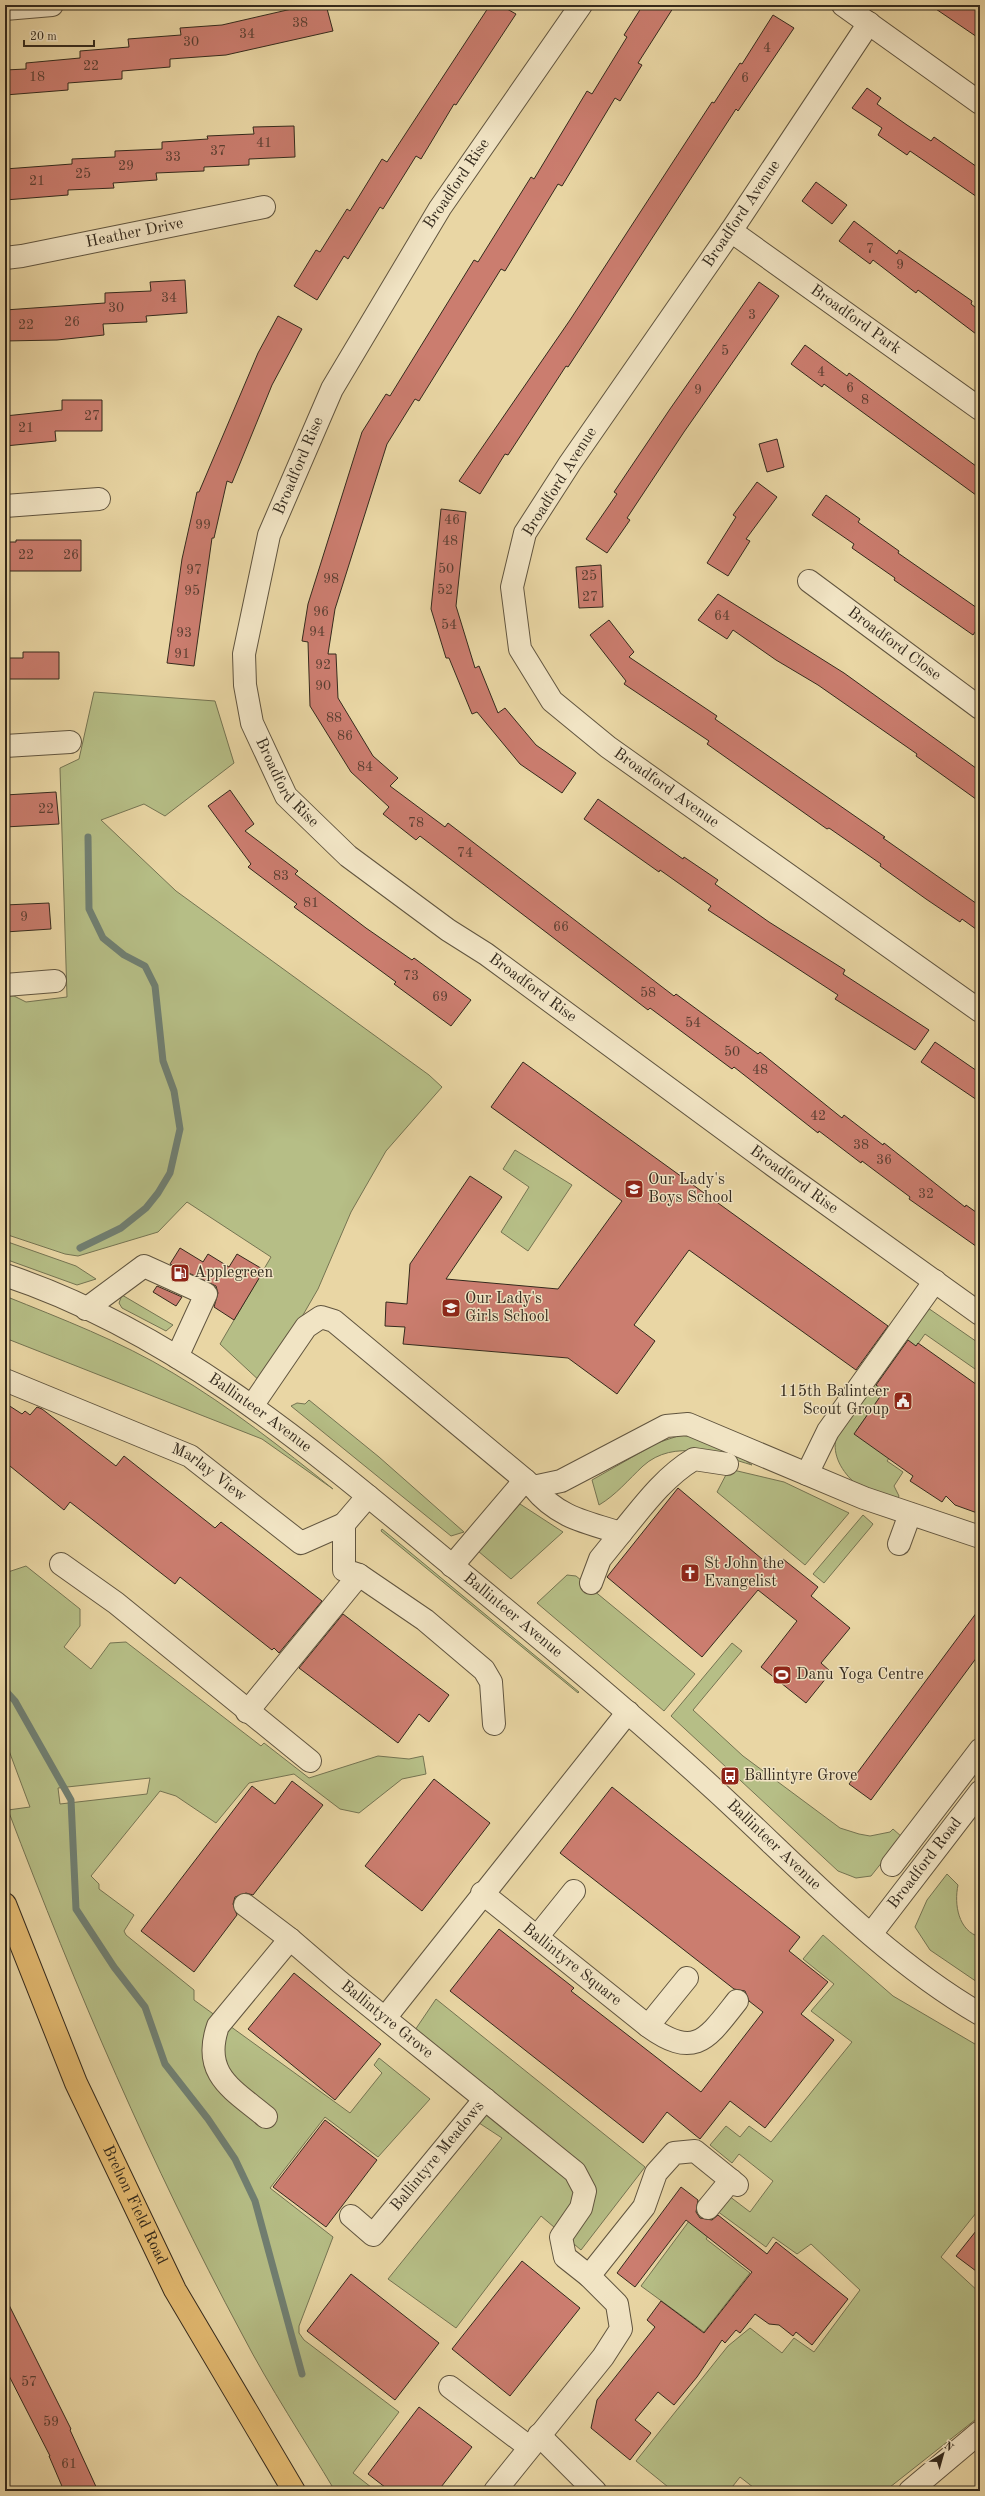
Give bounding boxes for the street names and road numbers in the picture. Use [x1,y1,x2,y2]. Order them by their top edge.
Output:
street label: Broadford Rise [421,136,493,232]
street label: Broadford Avenue [700,158,784,270]
street label: Heather Drive [84,216,185,251]
street label: Broadford Park [807,282,904,358]
street label: Broadford Rise [271,415,327,517]
street label: Broadford Avenue [520,425,600,539]
street label: Broadford Close [844,604,944,684]
street label: Broadford Rise [252,736,321,831]
street label: Broadford Avenue [610,745,722,831]
street label: Broadford Rise [486,951,579,1026]
street label: Broadford Rise [747,1143,841,1217]
street label: Ballinteer Avenue [205,1371,314,1456]
street label: Marlay View [169,1441,250,1505]
street label: Ballinteer Avenue [460,1570,565,1661]
street label: Ballinteer Avenue [724,1797,824,1893]
street label: Broadford Road [885,1815,965,1912]
street label: Ballintyre Square [519,1921,624,2009]
street label: Ballintyre Grove [337,1978,436,2062]
street label: Ballintyre Meadows [388,2098,488,2214]
street label: Brehon Field Road [99,2143,170,2267]

